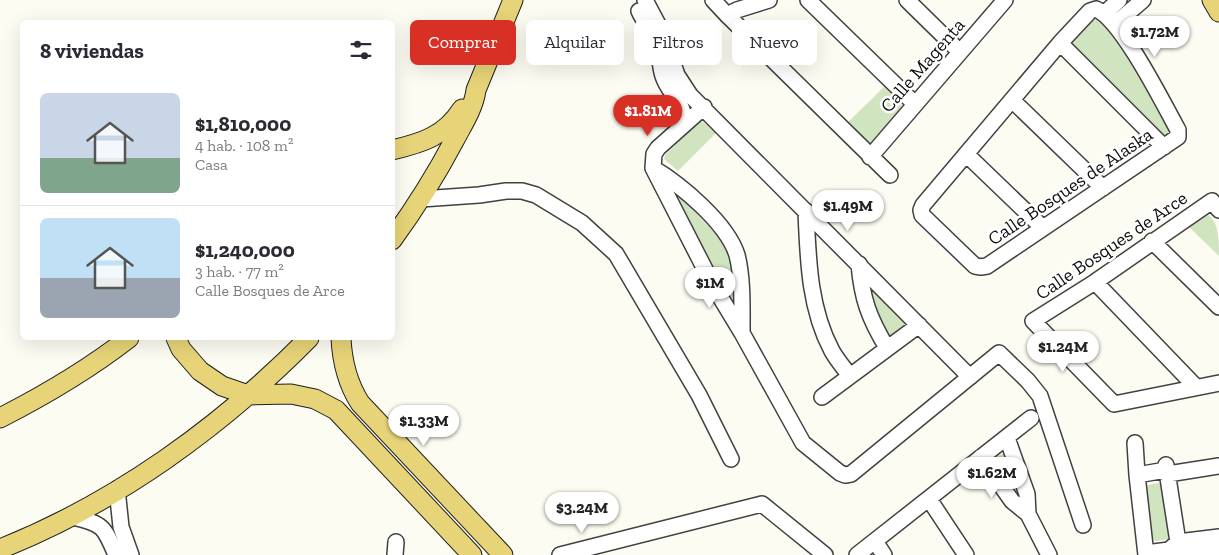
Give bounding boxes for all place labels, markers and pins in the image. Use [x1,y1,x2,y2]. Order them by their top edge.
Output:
pin: $1.72M [1114,15,1196,58]
pin: $1.81M [607,94,689,137]
pin: $1.49M [807,190,889,232]
pin: $1M [686,266,734,309]
pin: $1.24M [1022,330,1104,373]
pin: $1.33M [383,404,465,447]
pin: $1.62M [951,456,1033,499]
pin: $3.24M [541,492,623,534]

